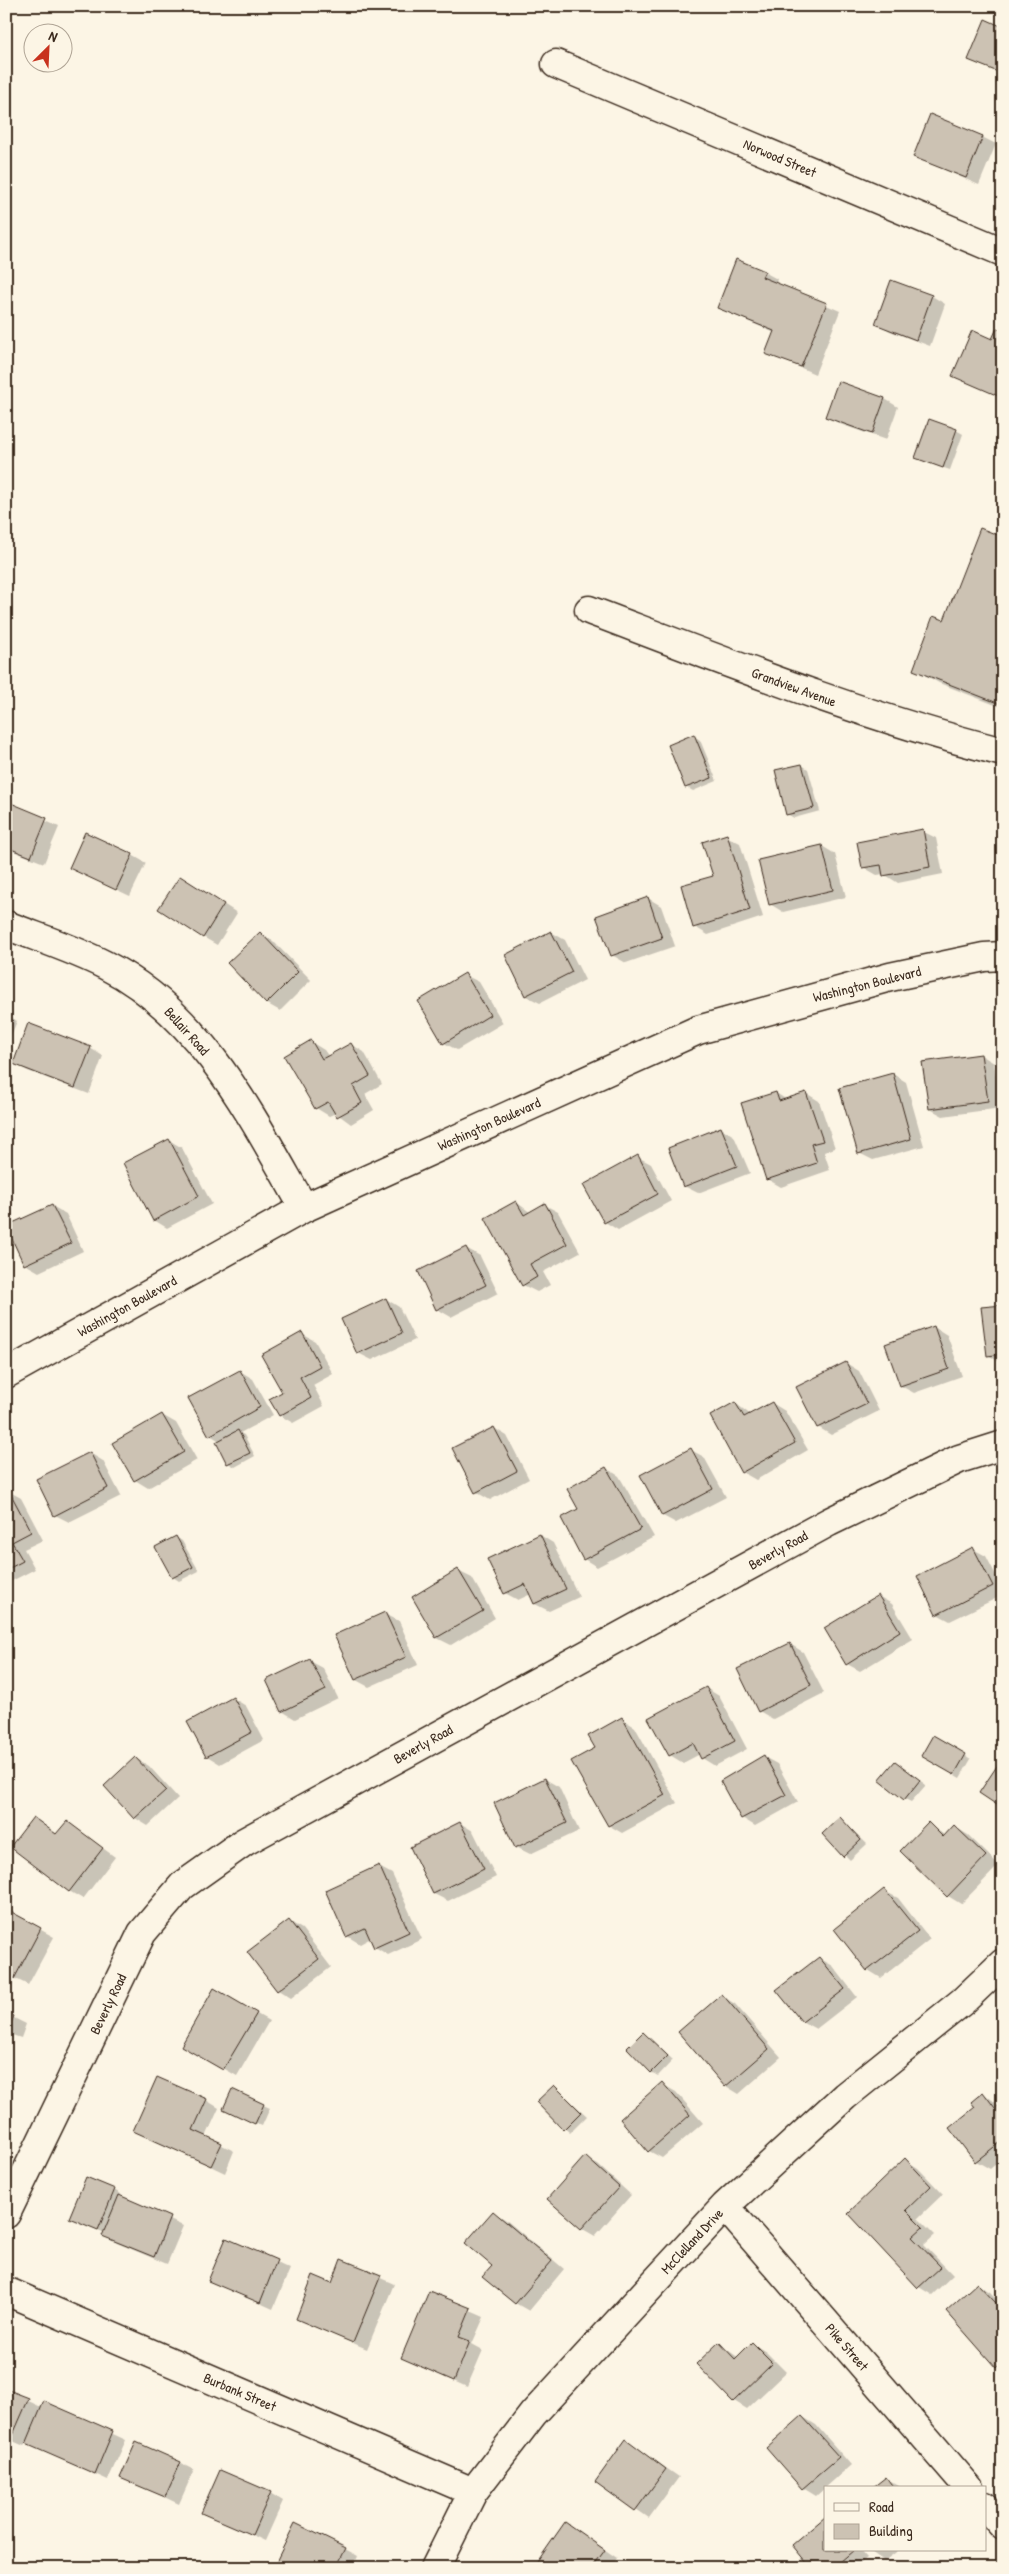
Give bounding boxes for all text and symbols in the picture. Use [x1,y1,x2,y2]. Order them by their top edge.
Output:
north arrow [22,22,72,72]
text: N [46,25,61,46]
street label: Norwood Street [741,134,820,181]
street label: Grandview Avenue [749,662,840,711]
street label: Washington Boulevard [811,961,924,1007]
street label: Bellair Road [161,1002,214,1059]
street label: Washington Boulevard [434,1092,544,1156]
street label: Washington Boulevard [74,1270,181,1342]
street label: Beverly Road [745,1525,812,1575]
street label: Beverly Road [390,1719,457,1769]
street label: Beverly Road [85,1970,131,2038]
street label: McClelland Drive [656,2203,727,2278]
street label: Pike Street [821,2319,873,2375]
street label: Burbank Street [201,2368,280,2415]
legend [824,2486,986,2552]
text: Road [869,2496,894,2517]
text: Building [869,2520,913,2541]

